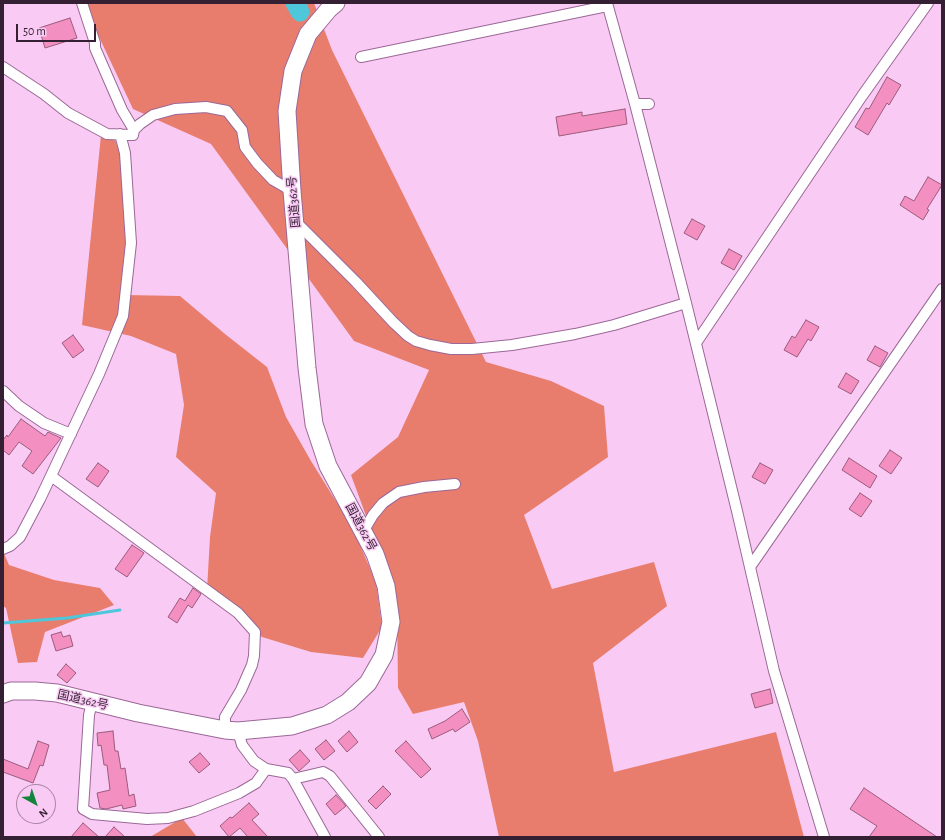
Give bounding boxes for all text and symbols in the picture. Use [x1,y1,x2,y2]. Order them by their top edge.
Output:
scale bar [18,16,98,42]
text: 50 m [23,25,46,37]
street label: 国道362号 [285,175,303,229]
street label: 国道362号 [342,501,380,553]
street label: 国道362号 [56,687,110,713]
north arrow [16,784,56,824]
text: N [37,806,50,819]

